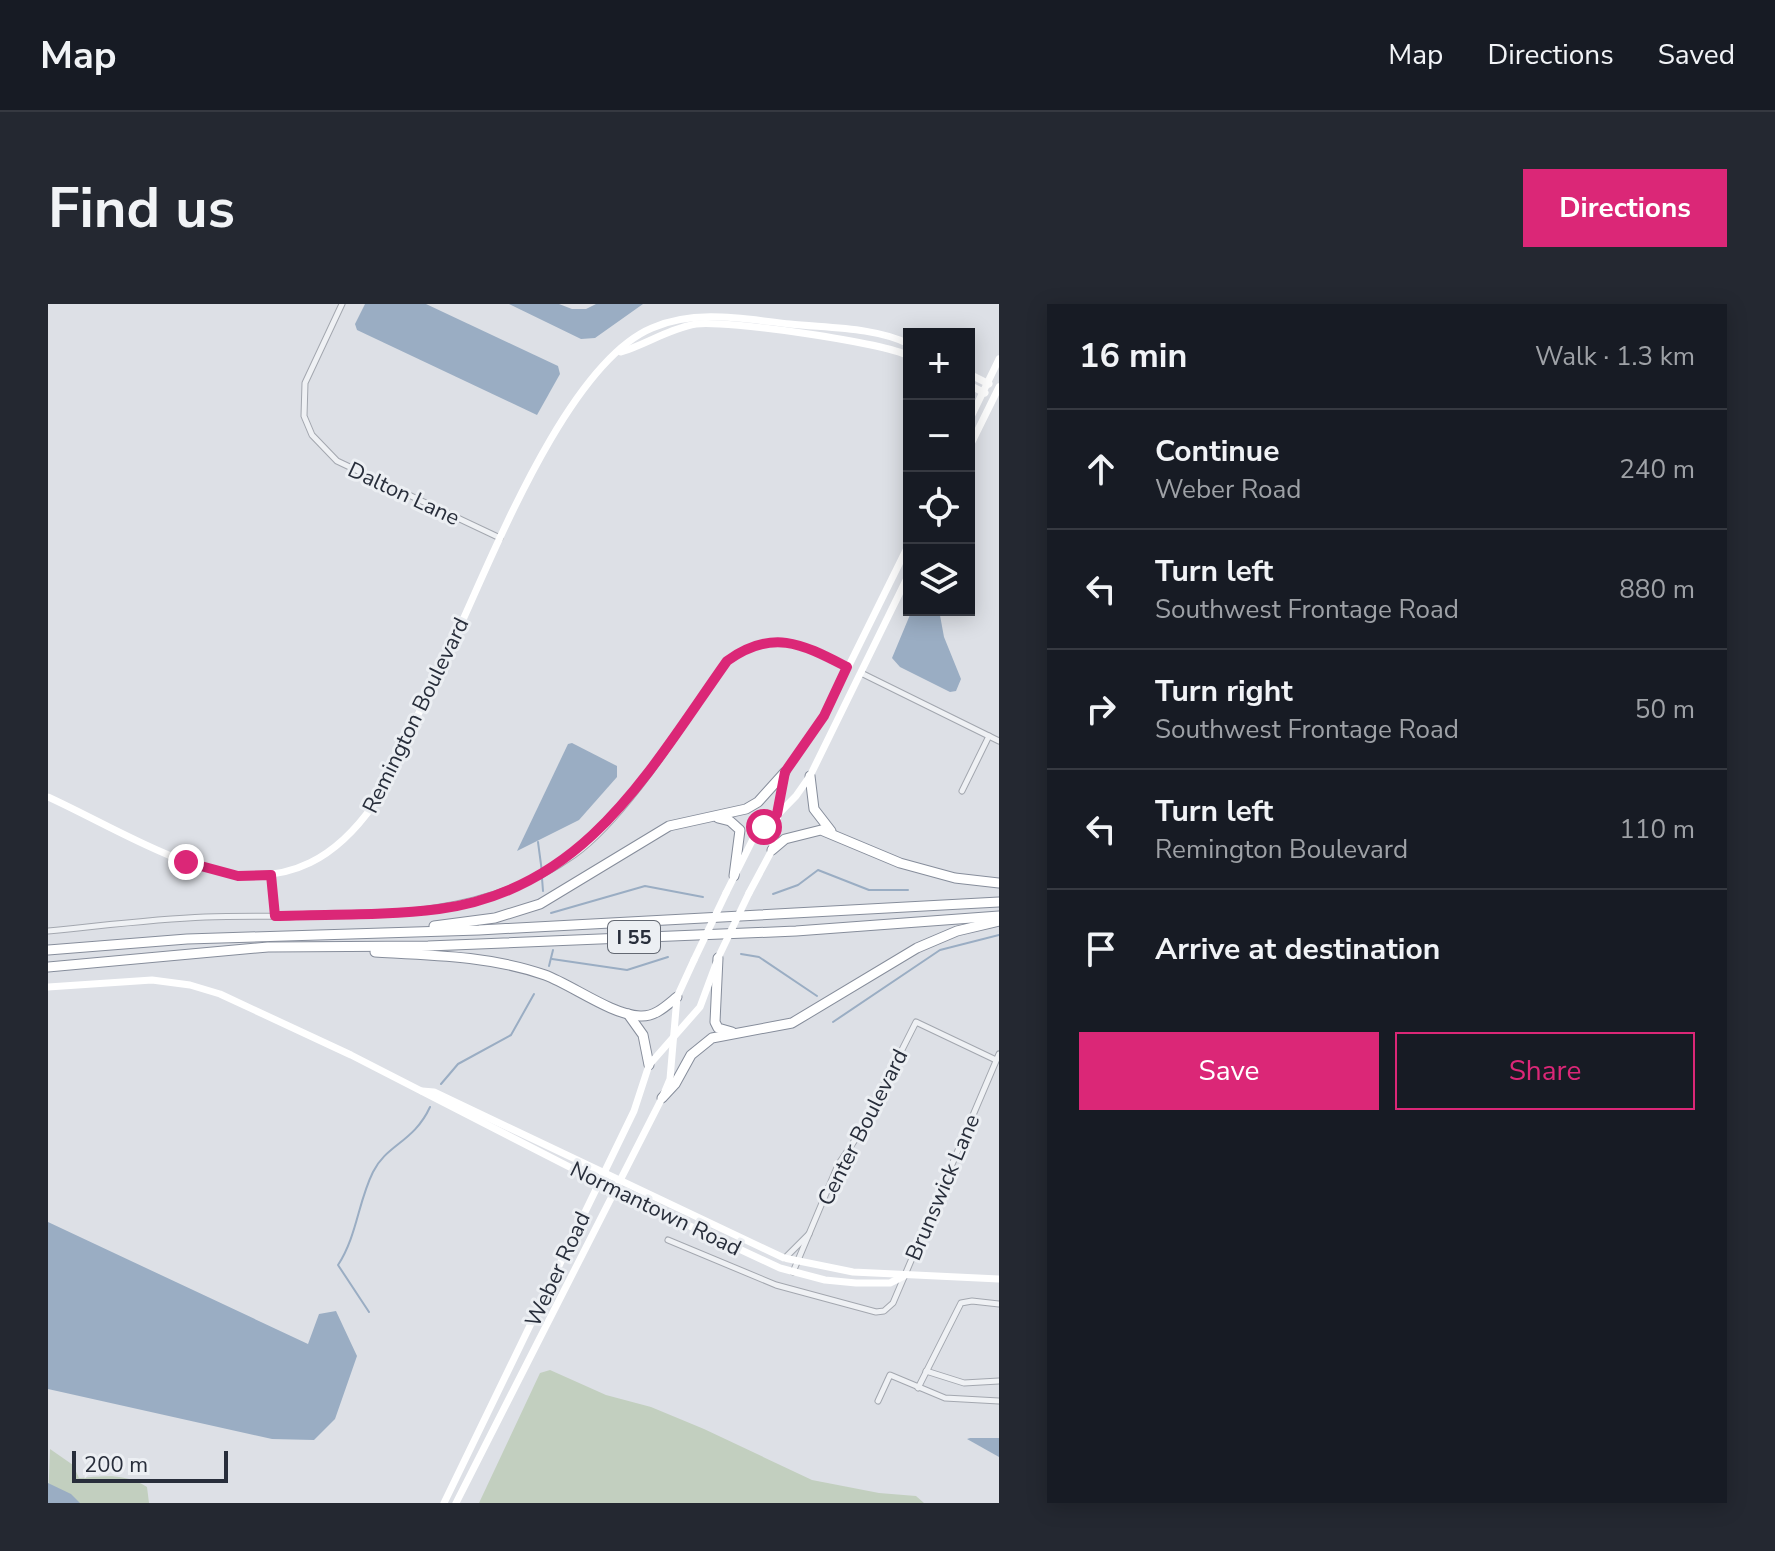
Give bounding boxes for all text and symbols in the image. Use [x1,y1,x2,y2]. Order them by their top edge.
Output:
text: Map [40,30,117,81]
text: Map [1388,36,1443,74]
text: Directions [1487,36,1614,74]
text: Saved [1658,36,1735,74]
button: Directions [1523,169,1727,247]
text: Find us [48,170,235,247]
map controls [903,328,975,616]
button: + [903,328,975,400]
text: 16 min [1079,333,1187,379]
text: Walk · 1.3 km [1535,339,1695,374]
button: − [903,400,975,472]
text: Continue [1155,431,1280,472]
icon: ahead [1079,447,1123,491]
text: 240 m [1619,452,1695,487]
street label: Dalton Lane [343,455,464,533]
button: locate [903,472,975,544]
text: Weber Road [1155,472,1301,507]
button: layers [903,544,975,616]
text: Turn left [1155,551,1273,592]
icon: left [1079,567,1123,611]
text: 880 m [1619,572,1695,607]
text: Southwest Frontage Road [1155,592,1459,627]
street label: Remington Boulevard [355,613,476,818]
text: Turn right [1155,671,1293,712]
icon: right [1079,687,1123,731]
text: 50 m [1635,692,1695,727]
text: Southwest Frontage Road [1155,712,1459,747]
text: Turn left [1155,791,1273,832]
icon: left [1079,807,1123,851]
route start [746,809,782,845]
text: 110 m [1619,812,1695,847]
text: Remington Boulevard [1155,832,1408,867]
route end [168,844,204,880]
road number: I 55 [608,921,660,953]
icon: arrive [1079,927,1123,971]
text: Arrive at destination [1155,929,1440,970]
button: Save [1079,1032,1379,1110]
button: Share [1395,1032,1695,1110]
street label: Center Boulevard [811,1044,915,1211]
street label: Brunswick Lane [899,1110,987,1265]
street label: Normantown Road [565,1154,746,1263]
street label: Weber Road [518,1207,598,1332]
scale bar [72,1447,228,1483]
text: 200 m [84,1450,148,1480]

